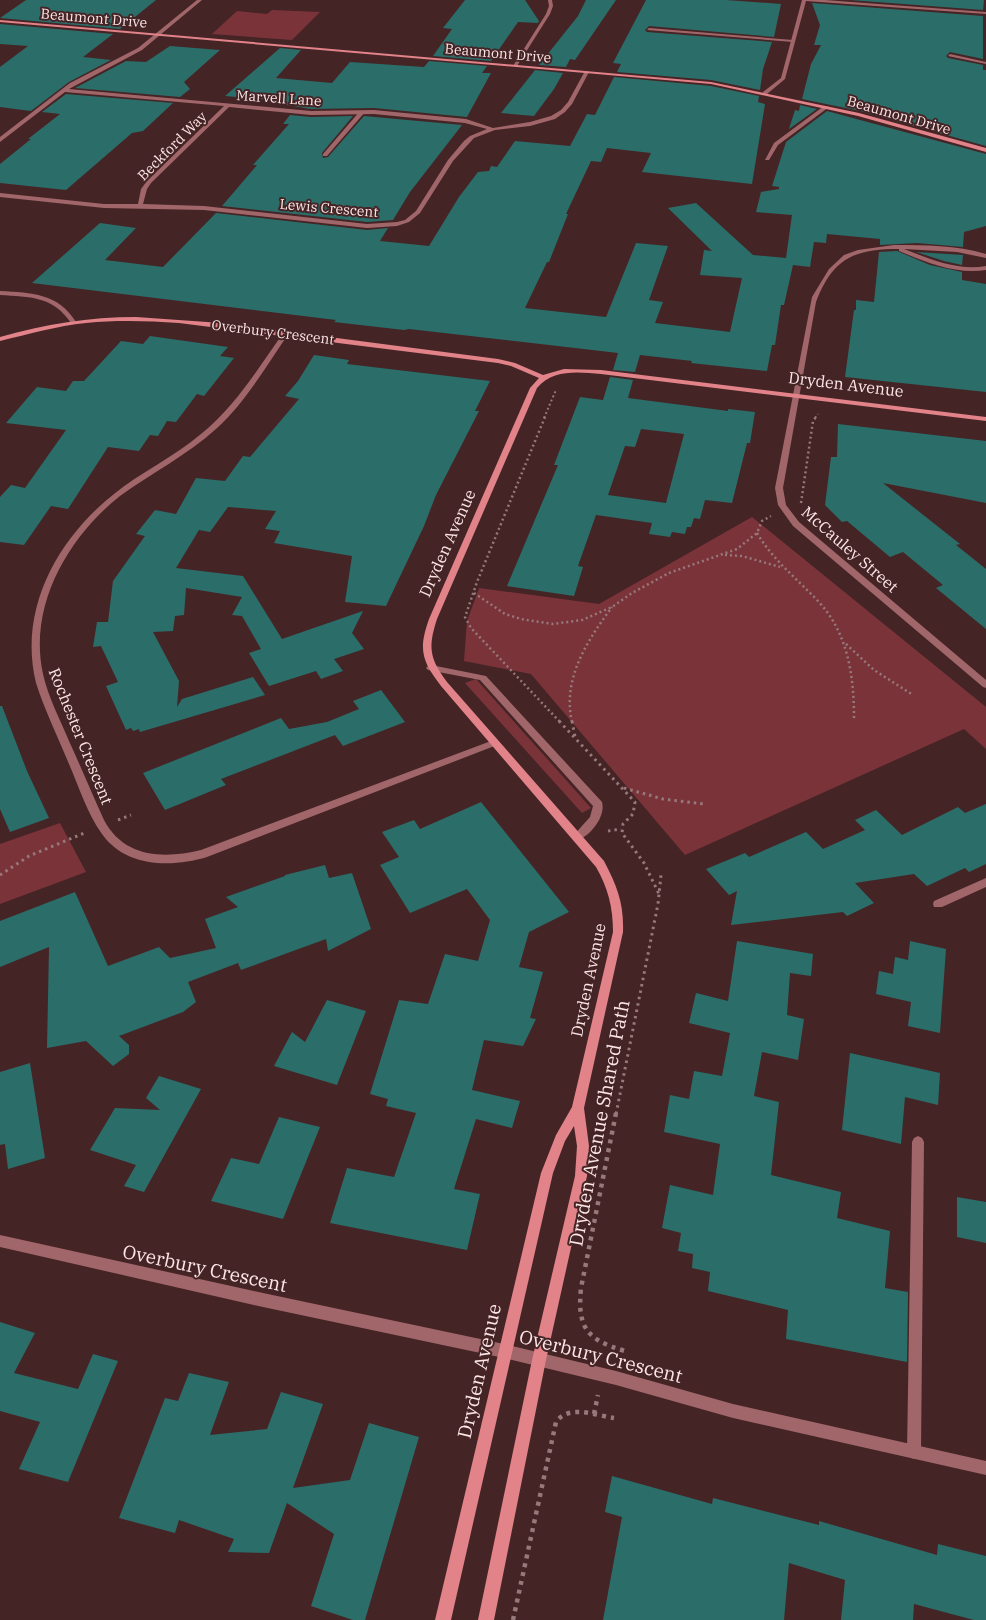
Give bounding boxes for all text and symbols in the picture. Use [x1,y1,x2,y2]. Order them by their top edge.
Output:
street label: Beaumont Drive [40,4,148,32]
street label: Beaumont Drive [444,39,552,67]
street label: Marvell Lane [236,86,322,110]
street label: Beaumont Drive [845,92,953,138]
street label: Beckford Way [134,107,211,184]
street label: Lewis Crescent [279,195,379,221]
street label: Overbury Crescent [211,316,335,348]
street label: Dryden Avenue [787,367,905,401]
street label: Dryden Avenue [414,486,480,600]
street label: McCauley Street [798,502,903,597]
street label: Rochester Crescent [44,665,118,807]
street label: Dryden Avenue [566,921,610,1039]
street label: Dryden Avenue Shared Path [563,998,635,1248]
street label: Overbury Crescent [121,1239,290,1297]
street label: Dryden Avenue [452,1301,506,1441]
street label: Overbury Crescent [517,1324,685,1388]

